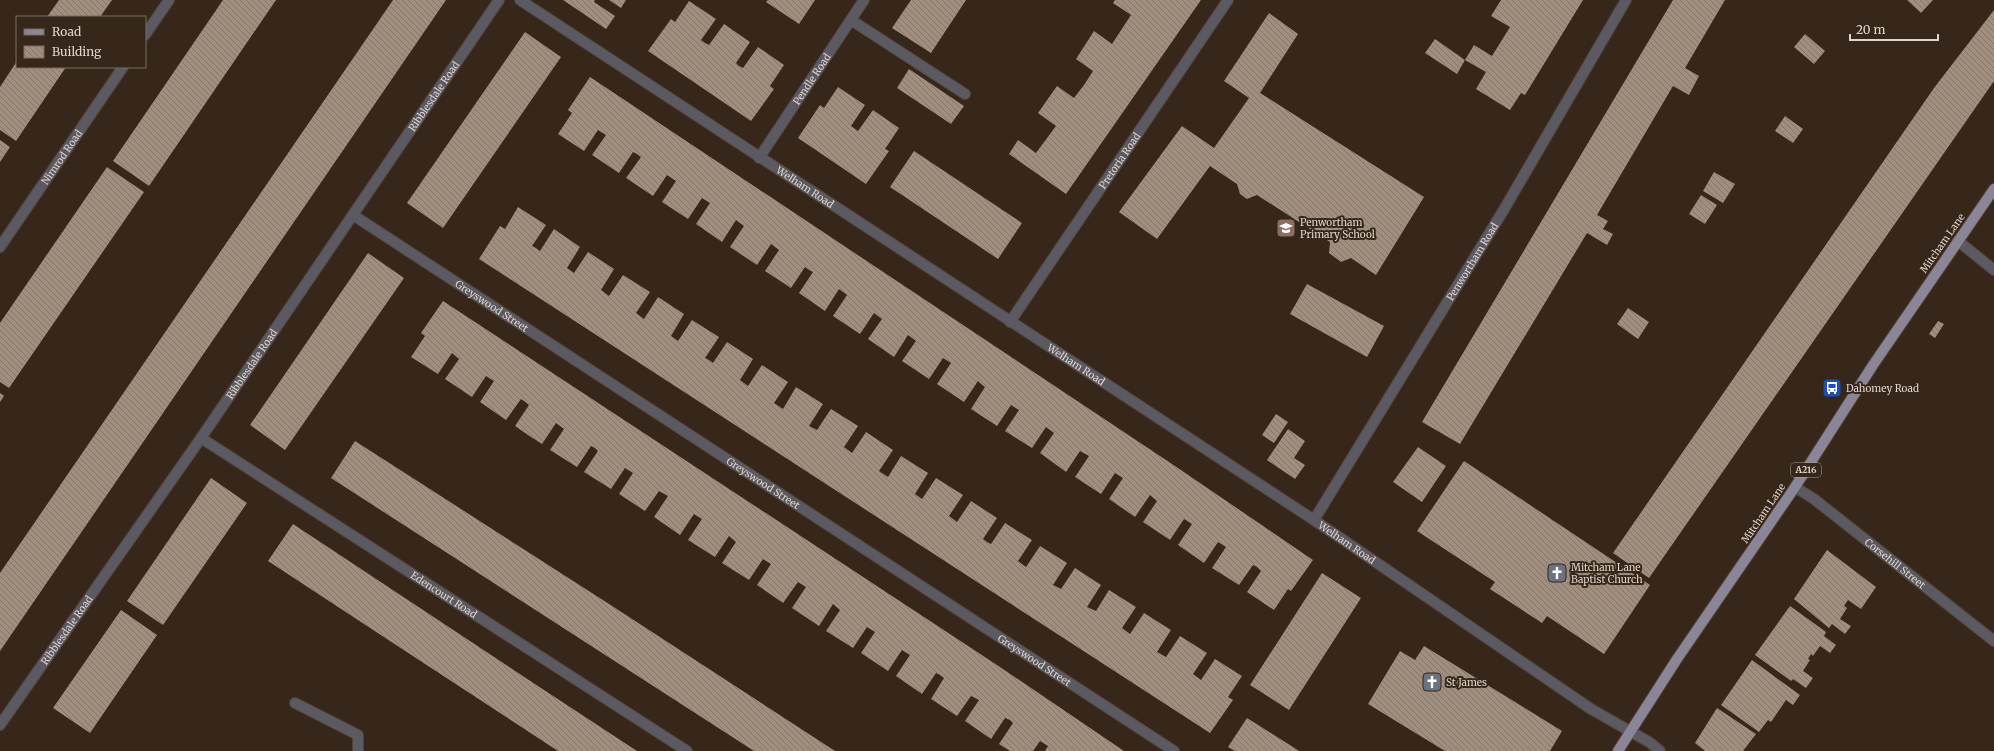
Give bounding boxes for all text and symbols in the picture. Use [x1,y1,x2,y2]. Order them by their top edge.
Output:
legend [16,16,146,68]
scale bar [1850,16,1938,42]
text: 20 m [1856,22,1885,37]
text: Road [52,24,81,39]
text: Building [52,44,102,59]
street label: Pendle Road [790,51,834,107]
street label: Ribblesdale Road [406,59,462,134]
street label: Nimrod Road [39,127,85,187]
street label: Pretoria Road [1096,130,1143,191]
street label: Welham Road [773,163,836,211]
street label: Mitcham Lane [1917,211,1968,276]
place label: Penwortham Primary School [1300,216,1375,241]
school or university icon: Penwortham Primary School [1275,217,1297,239]
street label: Penwortham Road [1444,220,1501,303]
street label: Greyswood Street [453,278,531,335]
street label: Ribblesdale Road [223,327,280,402]
street label: Welham Road [1044,341,1107,388]
bus stop icon: Dahomey Road [1821,377,1843,399]
place label: Dahomey Road [1846,382,1919,395]
street label: Greyswood Street [724,455,802,512]
road number: A216 [1791,463,1821,477]
street label: Mitcham Lane [1739,481,1788,546]
street label: Welham Road [1315,518,1378,567]
street label: Corsehill Street [1862,536,1928,592]
place label: Mitcham Lane Baptist Church [1571,561,1643,586]
church icon: Mitcham Lane Baptist Church [1546,562,1568,584]
street label: Edencourt Road [408,569,479,621]
street label: Ribblesdale Road [38,593,96,668]
street label: Greyswood Street [995,632,1074,689]
church icon: St James [1421,671,1443,693]
place label: St James [1446,676,1487,689]

